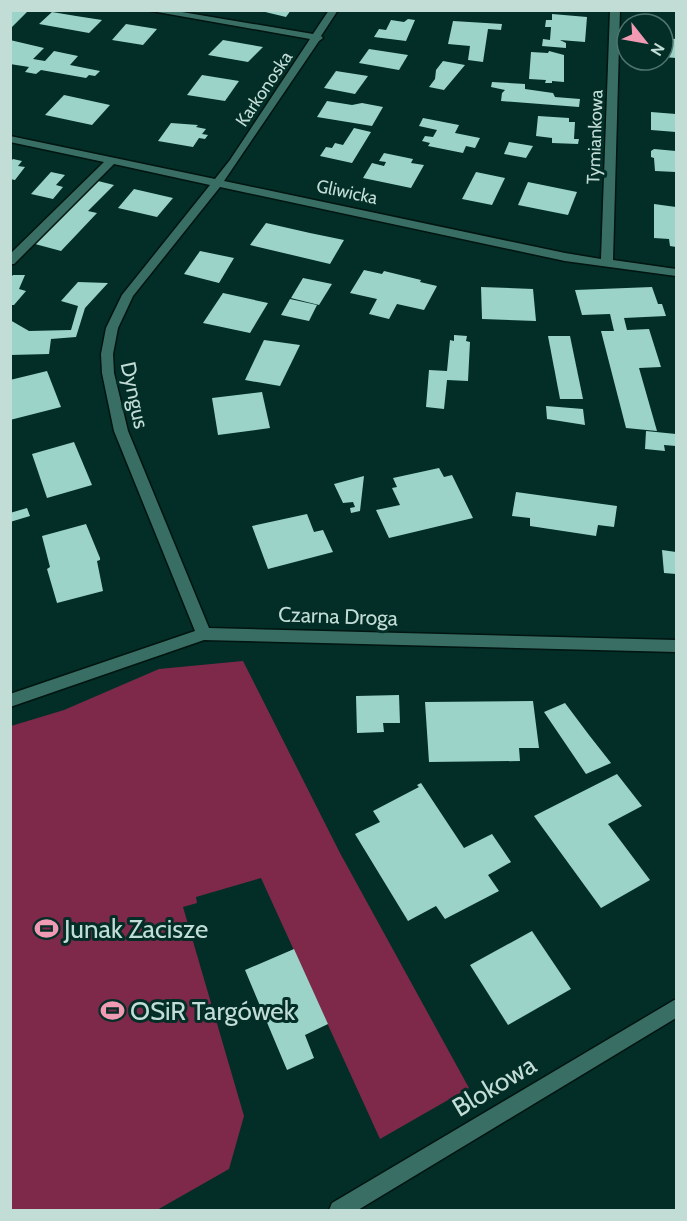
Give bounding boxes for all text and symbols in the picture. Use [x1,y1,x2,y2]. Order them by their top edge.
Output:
north arrow [615,12,675,72]
text: N [646,40,668,59]
street label: Karkonoska [231,47,297,131]
street label: Tymiankowa [582,89,608,185]
street label: Gliwicka [315,175,380,209]
street label: Dyngus [116,359,154,431]
street label: Czarna Droga [278,601,398,631]
place label: Junak Zacisze [63,913,208,945]
sports icon: Junak Zacisze [33,916,59,942]
place label: OSiR Targówek [130,995,296,1027]
sports icon: OSiR Targówek [99,998,125,1024]
street label: Blokowa [446,1048,542,1123]

